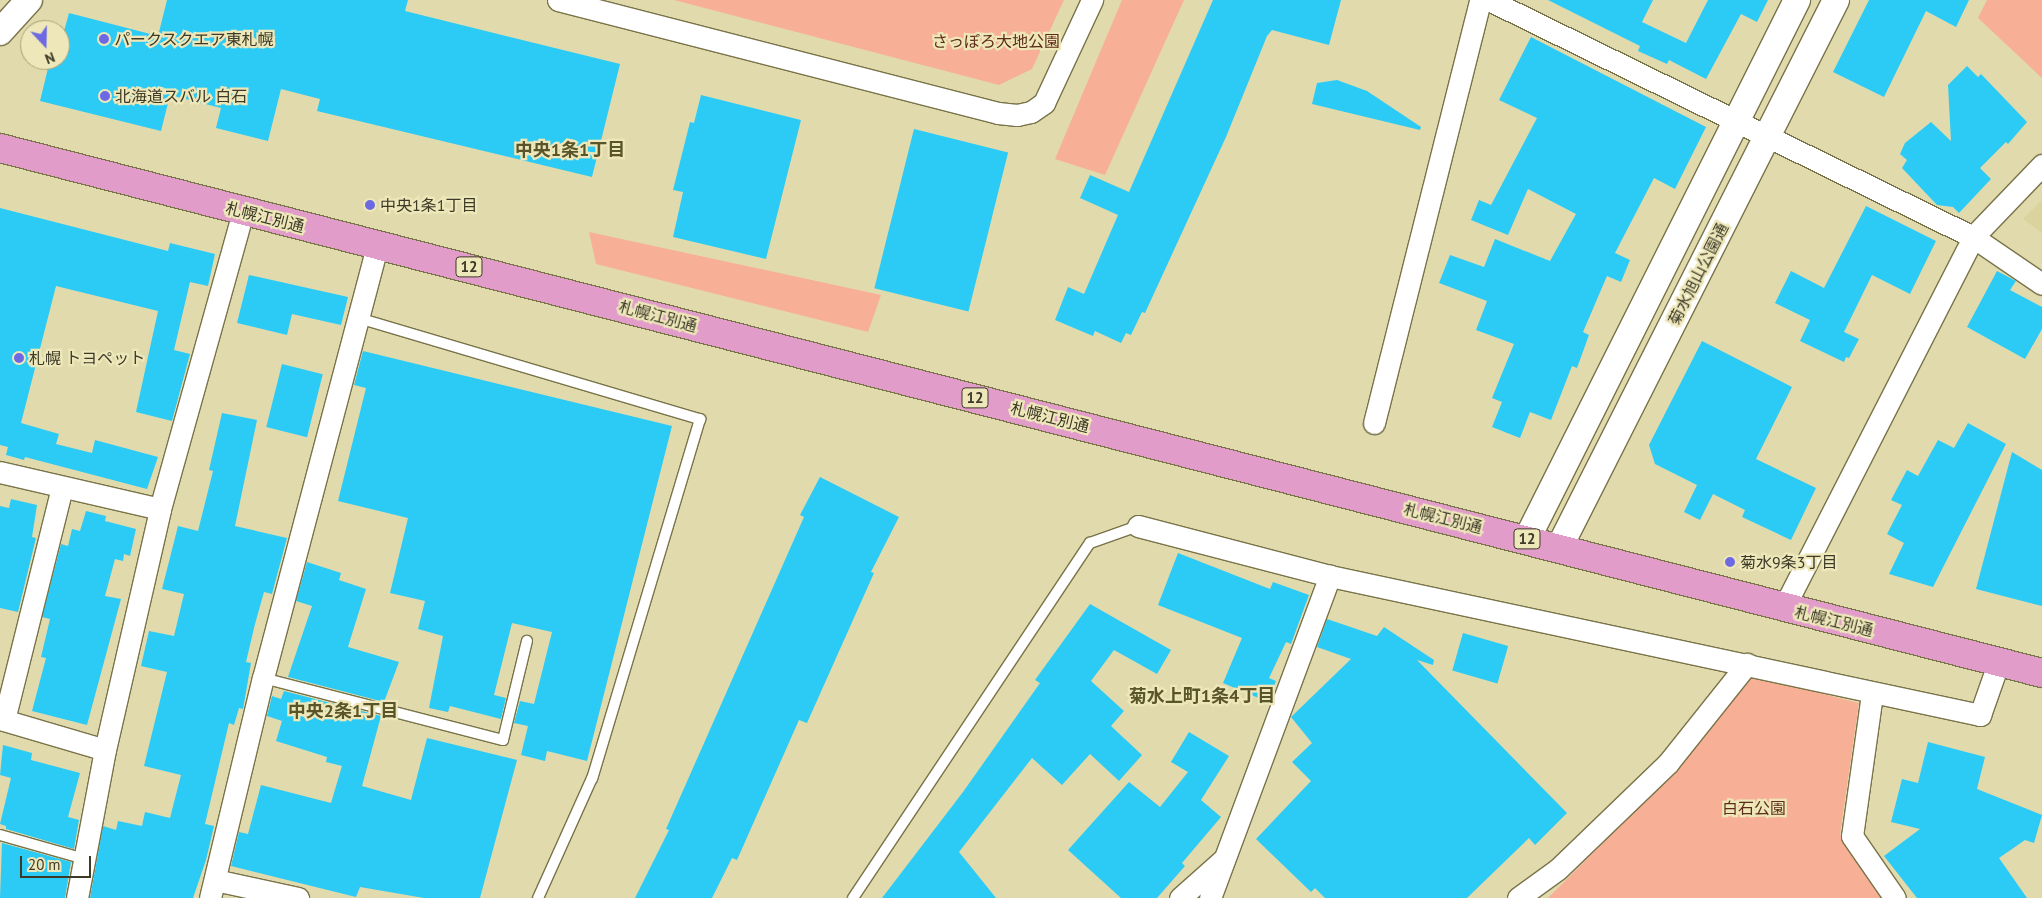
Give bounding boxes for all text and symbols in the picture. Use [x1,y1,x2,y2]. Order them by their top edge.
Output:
north arrow [20,20,70,70]
place label: パークスクエア東札幌 [114,29,274,49]
park label: さっぽろ大地公園 [932,31,1060,51]
marker: パークスクエア東札幌 [98,33,110,45]
text: N [43,48,58,68]
place label: 北海道スバル 白石 [115,86,247,106]
marker: 北海道スバル 白石 [99,90,111,102]
district label: 中央1条1丁目 [515,139,625,161]
place label: 中央1条1丁目 [380,195,477,215]
street label: 札幌江別通 [224,198,306,236]
marker: 中央1条1丁目 [364,199,376,211]
street label: 菊水旭山公園通 [1664,220,1732,328]
road number: 12 [455,254,483,280]
street label: 札幌江別通 [617,296,699,336]
place label: 札幌 トヨペット [29,348,145,368]
marker: 札幌 トヨペット [13,352,25,364]
road number: 12 [961,386,989,410]
street label: 札幌江別通 [1009,398,1091,436]
street label: 札幌江別通 [1402,499,1484,537]
road number: 12 [1513,526,1541,552]
place label: 菊水9条3丁目 [1740,552,1837,572]
marker: 菊水9条3丁目 [1724,556,1736,568]
street label: 札幌江別通 [1793,602,1875,640]
district label: 菊水上町1条4丁目 [1129,685,1275,707]
district label: 中央2条1丁目 [288,700,398,722]
park label: 白石公園 [1722,798,1786,818]
scale bar [22,846,94,878]
text: 20 m [28,855,61,874]

